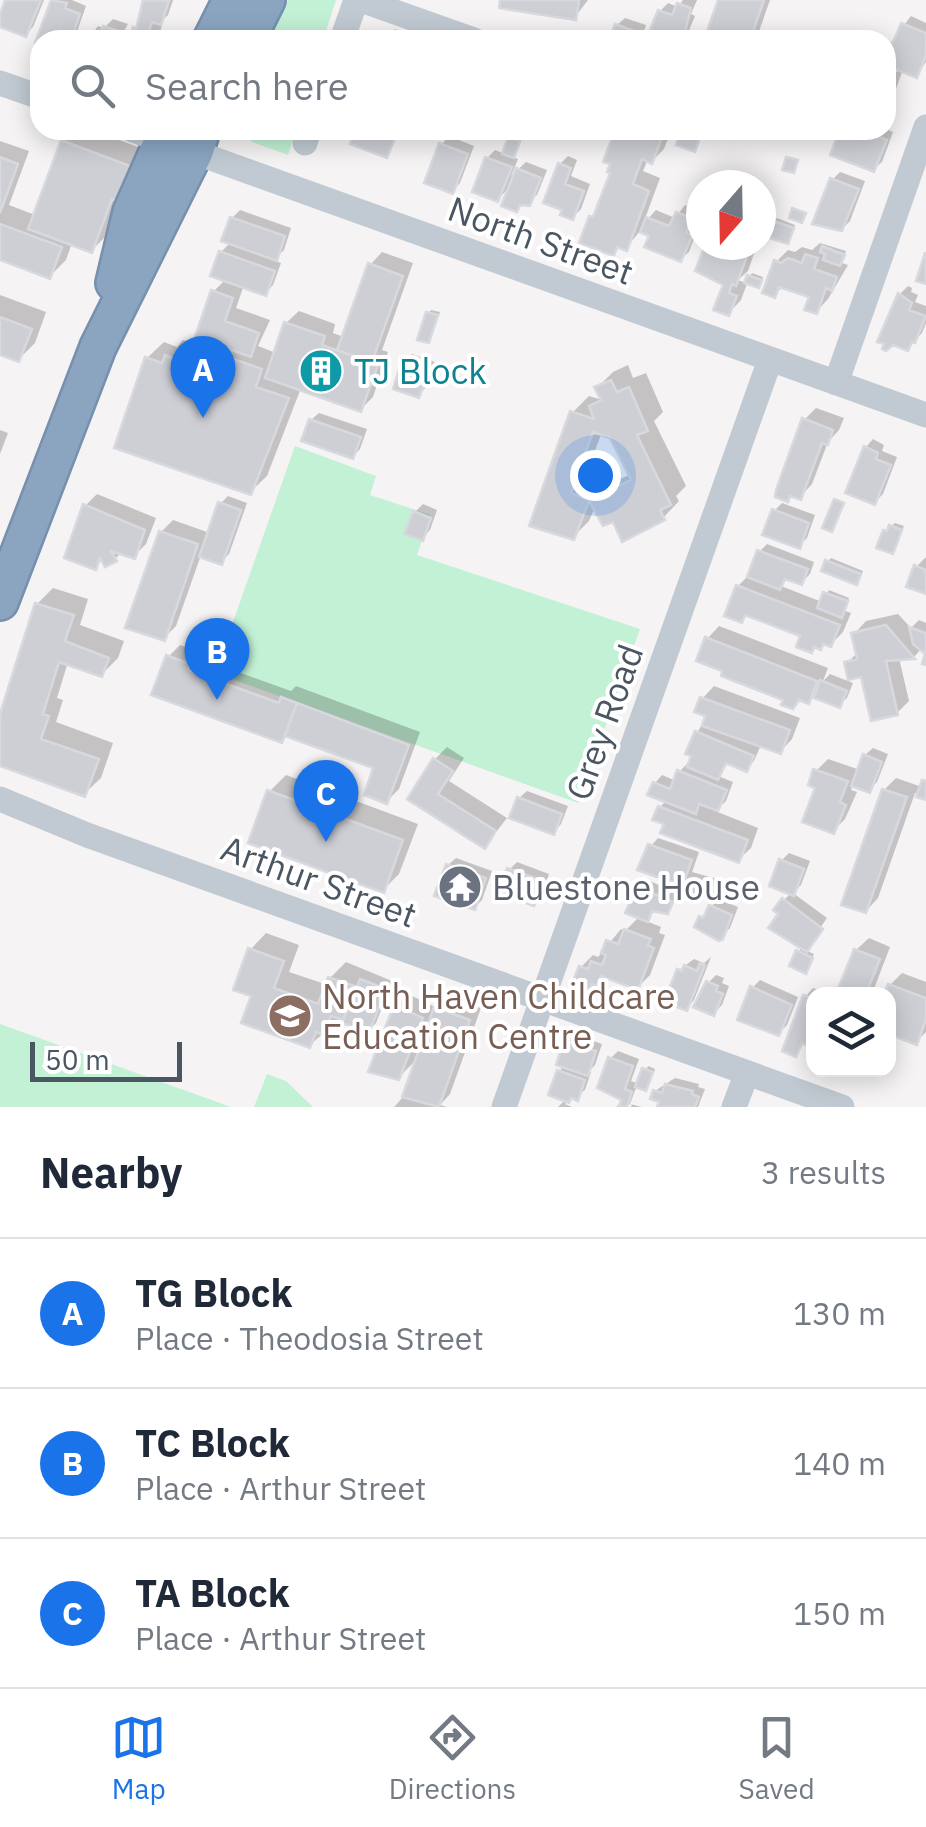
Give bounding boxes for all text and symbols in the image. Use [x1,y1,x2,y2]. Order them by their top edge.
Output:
search box [30,30,896,140]
icon: search [65,58,120,113]
text: Search here [145,61,349,110]
north arrow [686,170,776,260]
street label: North Street [442,185,640,295]
pin: A [170,336,236,418]
building icon: TJ Block [298,348,344,394]
place label: TJ Block [354,348,487,394]
your location [570,450,621,501]
pin: B [184,618,250,700]
street label: Grey Road [555,638,653,806]
pin: C [294,760,358,842]
street label: Arthur Street [215,824,423,938]
temple icon: Bluestone House [437,864,483,910]
place label: Bluestone House [492,864,760,910]
place label: North Haven Childcare Education Centre [322,973,676,1059]
map controls [806,987,896,1077]
button: layers [806,987,896,1077]
school or university icon: North Haven Childcare Education Centre [267,993,313,1039]
scale bar [30,1037,182,1082]
text: 50 m [45,1041,110,1078]
text: Nearby [40,1145,182,1200]
text: 3 results [761,1151,886,1193]
text: TG Block [135,1268,292,1317]
text: A [62,1292,83,1334]
text: 130 m [793,1292,886,1334]
text: Place · Theodosia Street [135,1317,484,1359]
text: TC Block [135,1418,290,1467]
text: B [62,1442,83,1484]
text: 140 m [793,1442,886,1484]
text: Place · Arthur Street [135,1467,426,1509]
text: TA Block [135,1568,290,1617]
text: C [62,1592,83,1634]
text: 150 m [793,1592,886,1634]
text: Place · Arthur Street [135,1617,426,1659]
tab: Map [111,1710,166,1807]
tab: Directions [389,1710,516,1807]
tab: Saved [739,1710,815,1807]

